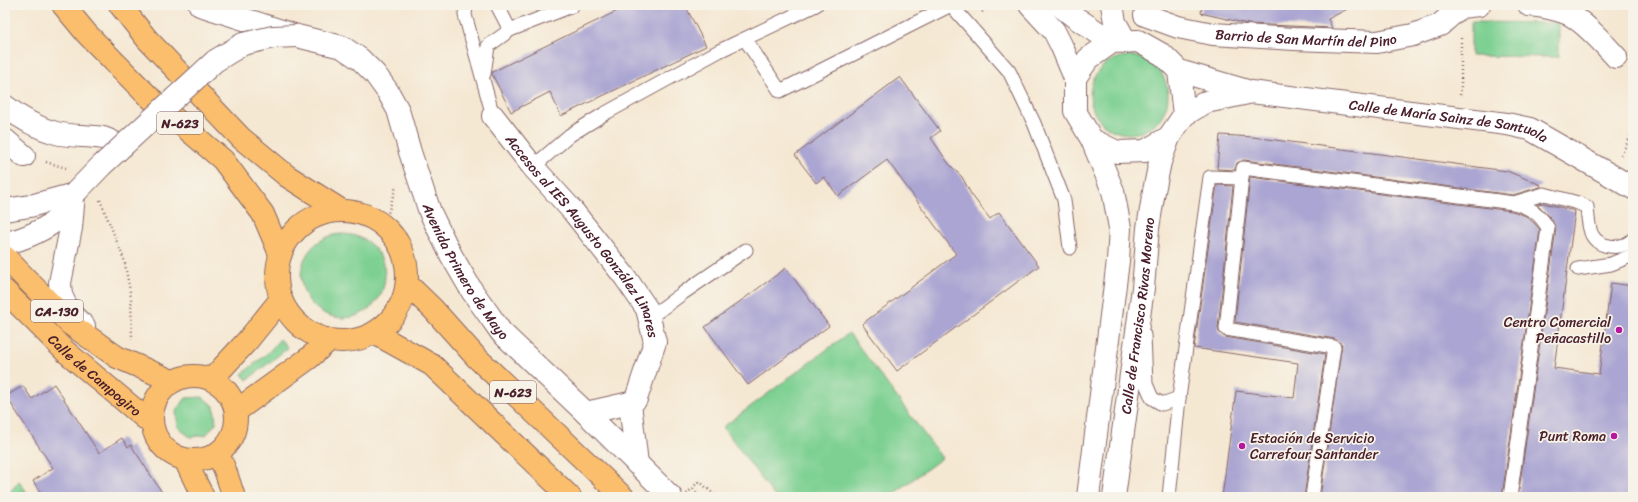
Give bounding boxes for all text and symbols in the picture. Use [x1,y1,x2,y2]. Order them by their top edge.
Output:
street label: Barrio de San Martín del Pino [1215,22,1399,55]
street label: Calle de María Sainz de Santuola [1348,92,1553,150]
road number: N-623 [157,112,203,134]
street label: Accesos al IES Augusto González Linares [498,128,666,341]
street label: Avenida Primero de Mayo [415,199,515,346]
street label: Calle de Francisco Rivas Moreno [1113,215,1162,415]
road number: CA-130 [31,300,83,322]
place label: Centro Comercial Peñacastillo [1504,310,1612,351]
marker: Centro Comercial Peñacastillo [1614,325,1624,335]
street label: Calle de Campogiro [42,328,147,423]
road number: N-623 [490,381,536,403]
place label: Punt Roma [1539,424,1606,449]
place label: Estación de Servicio Carrefour Santander [1250,426,1379,467]
marker: Punt Roma [1609,431,1619,441]
marker: Estación de Servicio Carrefour Santander [1237,441,1247,451]

